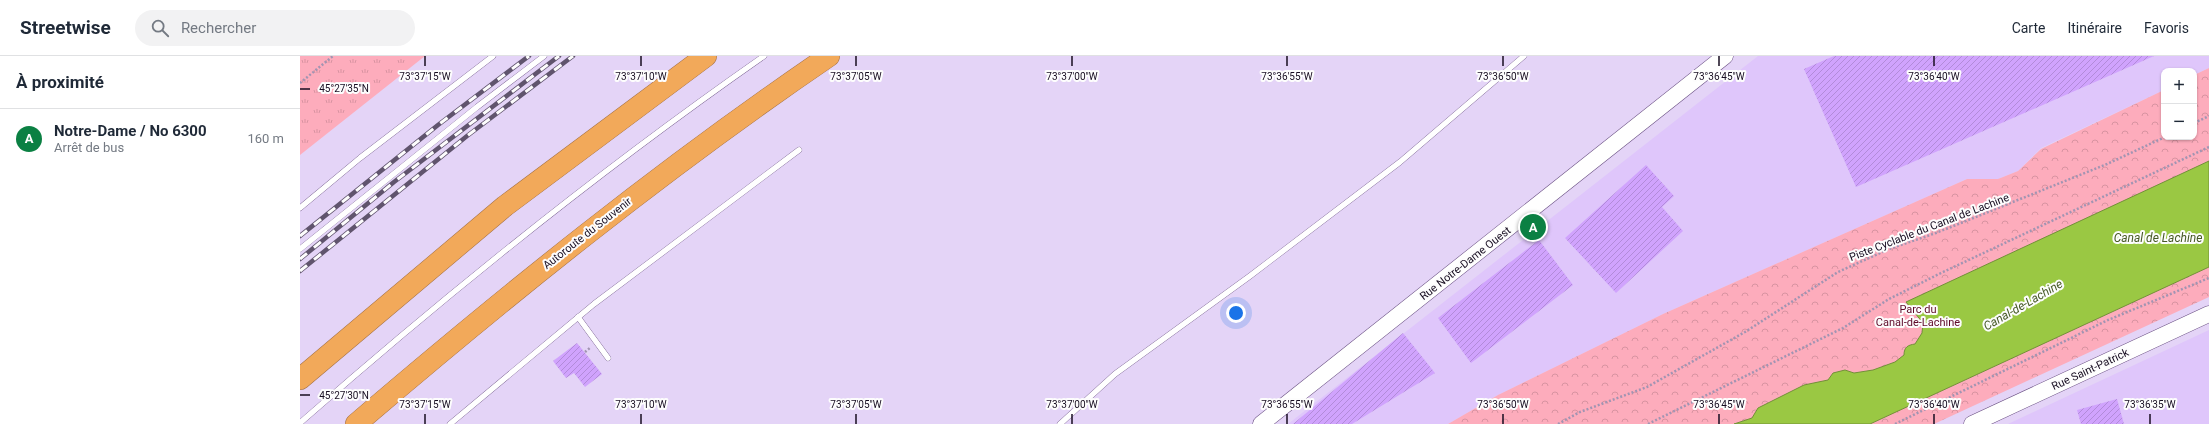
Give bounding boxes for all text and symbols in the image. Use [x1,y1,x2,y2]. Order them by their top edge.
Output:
search box [135,10,415,46]
text: Streetwise [20,16,111,39]
icon: search [149,17,171,39]
text: Rechercher [181,19,256,37]
text: Carte [2012,20,2045,36]
text: Itinéraire [2067,20,2122,36]
text: Favoris [2144,20,2189,36]
map controls [2161,68,2197,140]
button: + [2161,68,2197,104]
text: 73°37'15"W [399,71,451,82]
text: 73°37'10"W [615,71,667,82]
text: 73°37'05"W [830,71,882,82]
text: 73°37'00"W [1046,71,1098,82]
text: 73°36'55"W [1261,71,1313,82]
text: 73°36'50"W [1477,71,1529,82]
text: 73°36'45"W [1693,71,1745,82]
text: 73°36'40"W [1908,71,1960,82]
text: À proximité [16,72,104,92]
text: 45°27'35"N [319,83,369,94]
button: − [2161,104,2197,140]
text: Notre-Dame / No 6300 [54,122,207,140]
text: A [25,131,33,146]
text: 160 m [247,131,284,146]
text: Arrêt de bus [54,140,124,155]
street label: Piste Cyclable du Canal de Lachine [1847,191,2011,264]
street label: Autoroute du Souvenir [541,195,634,272]
pin: A [1520,212,1546,242]
street label: Rue Notre-Dame Ouest [1417,224,1514,303]
water label: Canal de Lachine [2114,231,2202,245]
water label: Canal-de-Lachine [1981,277,2065,333]
your location [1226,303,1246,323]
park label: Parc du Canal-de-Lachine [1876,303,1960,329]
street label: Rue Saint-Patrick [2050,346,2131,393]
text: 45°27'30"N [319,390,369,401]
text: 73°37'15"W [399,399,451,410]
text: 73°37'10"W [615,399,667,410]
text: 73°37'05"W [830,399,882,410]
text: 73°37'00"W [1046,399,1098,410]
text: 73°36'55"W [1261,399,1313,410]
text: 73°36'50"W [1477,399,1529,410]
text: 73°36'45"W [1693,399,1745,410]
text: 73°36'40"W [1908,399,1960,410]
text: 73°36'35"W [2124,399,2176,410]

